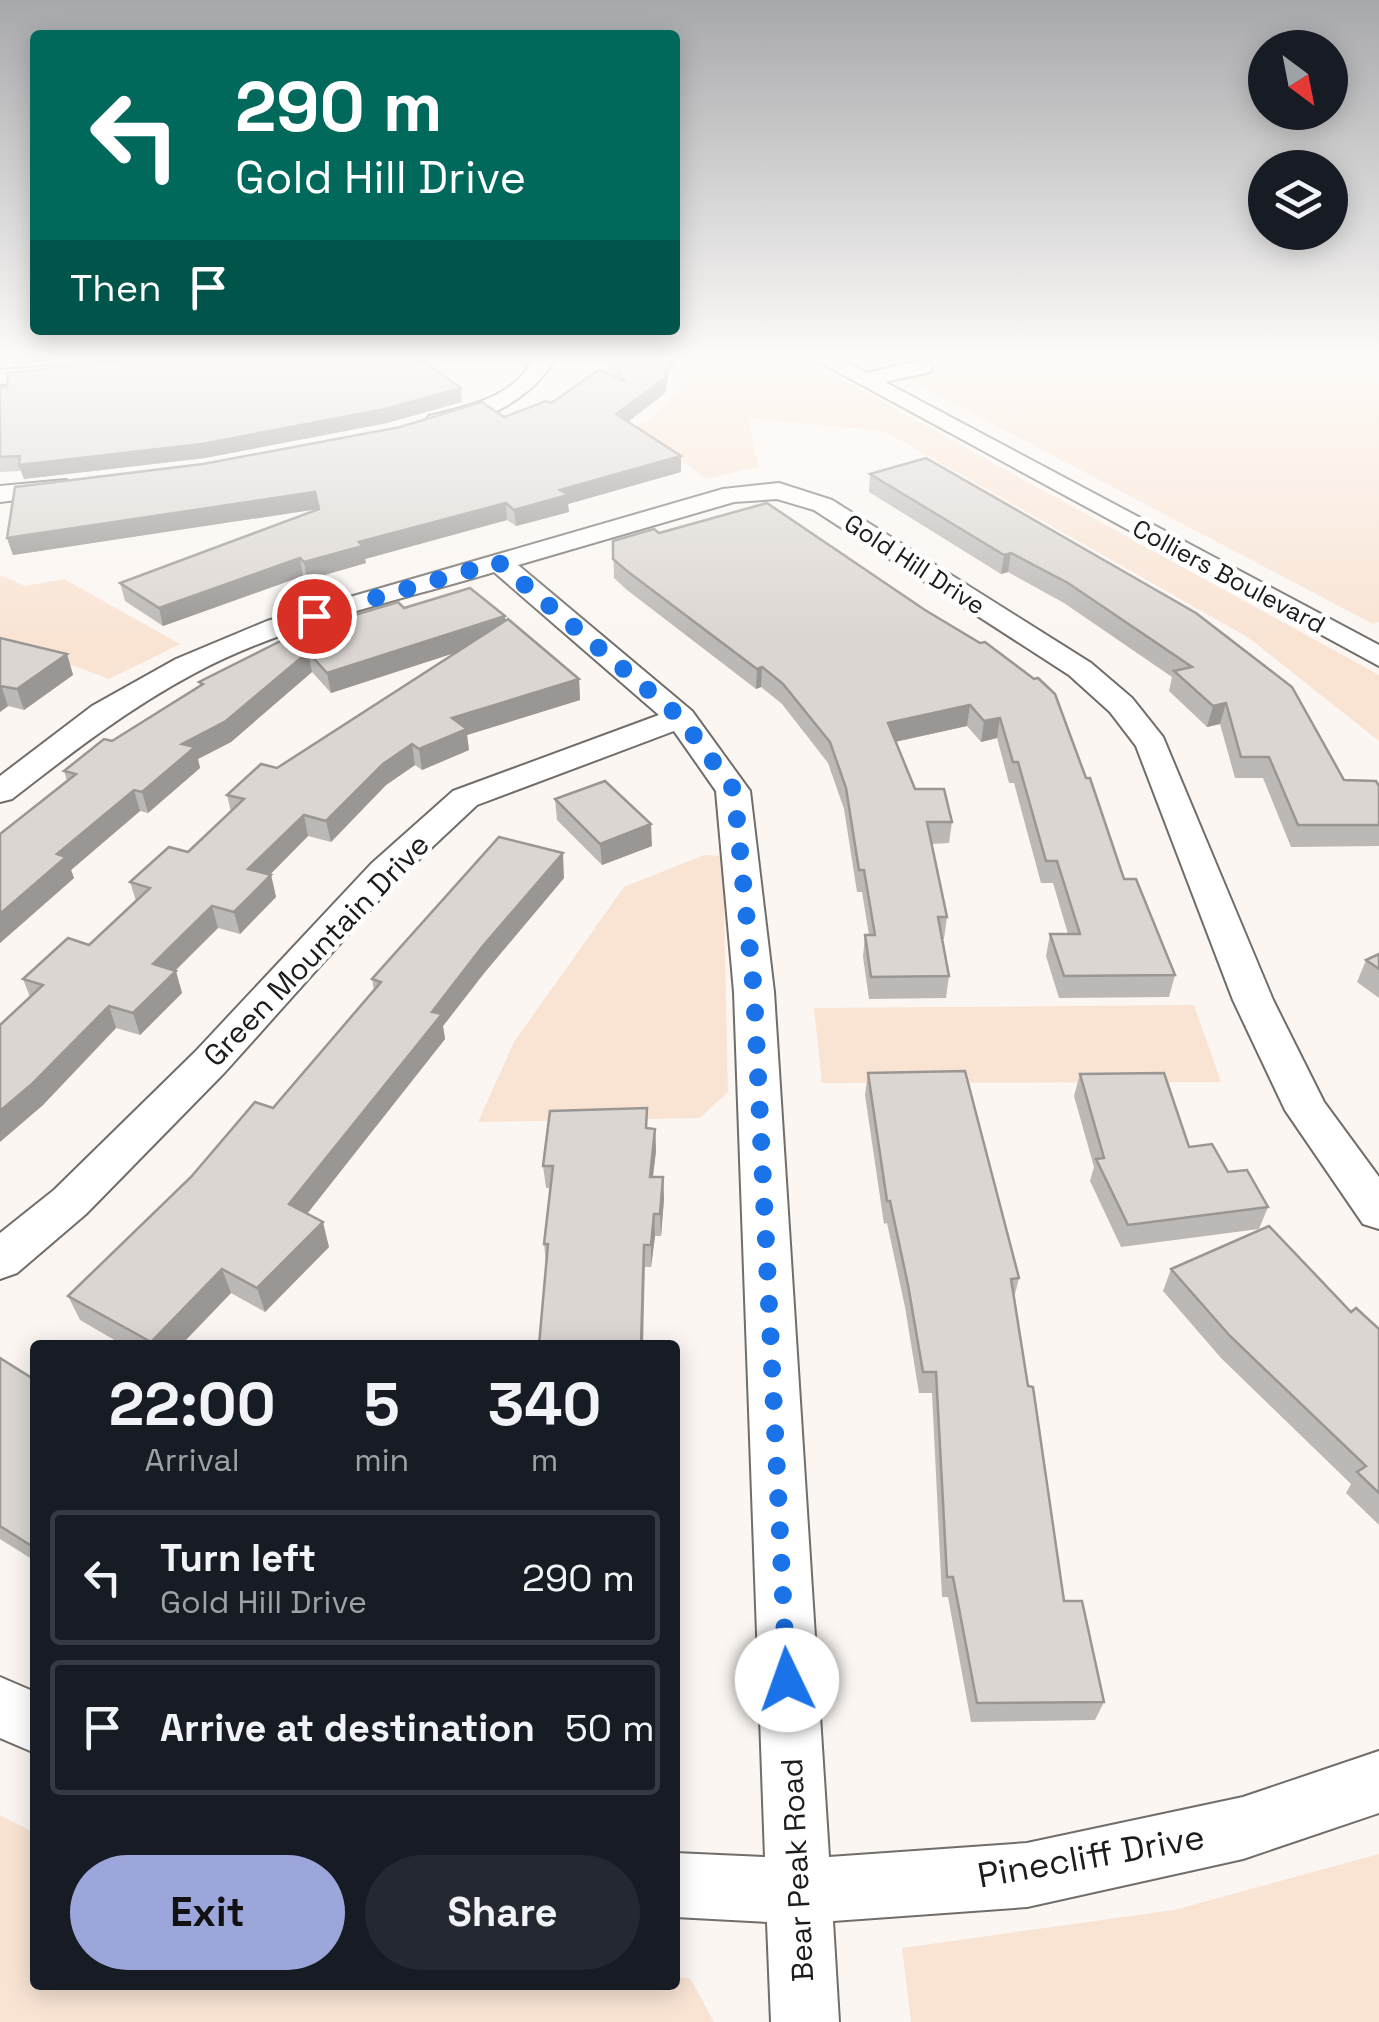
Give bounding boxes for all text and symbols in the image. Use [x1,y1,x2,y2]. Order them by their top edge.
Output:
north arrow [1248,30,1348,130]
map controls [1248,30,1348,250]
text: 290 m [235,62,442,151]
icon: left [70,70,200,200]
text: Gold Hill Drive [235,149,526,206]
button: layers [1248,150,1348,250]
icon: arrive [181,260,236,315]
text: Then [70,264,161,312]
street label: Gold Hill Drive [838,507,992,621]
street label: Colliers Boulevard [1127,512,1331,640]
pin [272,574,357,659]
icon: arrive [287,589,342,644]
street label: Green Mountain Drive [195,825,437,1075]
text: 22:00 [109,1366,276,1443]
text: 5 [364,1366,400,1443]
text: 340 [488,1366,601,1443]
text: Arrival [145,1440,240,1480]
text: min [354,1440,409,1480]
text: m [531,1440,558,1480]
text: Turn left [160,1534,316,1582]
icon: left [75,1550,130,1605]
text: 290 m [522,1554,635,1602]
text: Gold Hill Drive [160,1582,367,1622]
position arrow [735,1628,839,1732]
icon: arrive [75,1700,130,1755]
text: Arrive at destination [160,1704,535,1752]
text: 50 m [565,1704,655,1752]
street label: Bear Peak Road [772,1757,822,1983]
street label: Pinecliff Drive [974,1814,1208,1898]
button: Exit [70,1855,345,1970]
button: Share [365,1855,640,1970]

